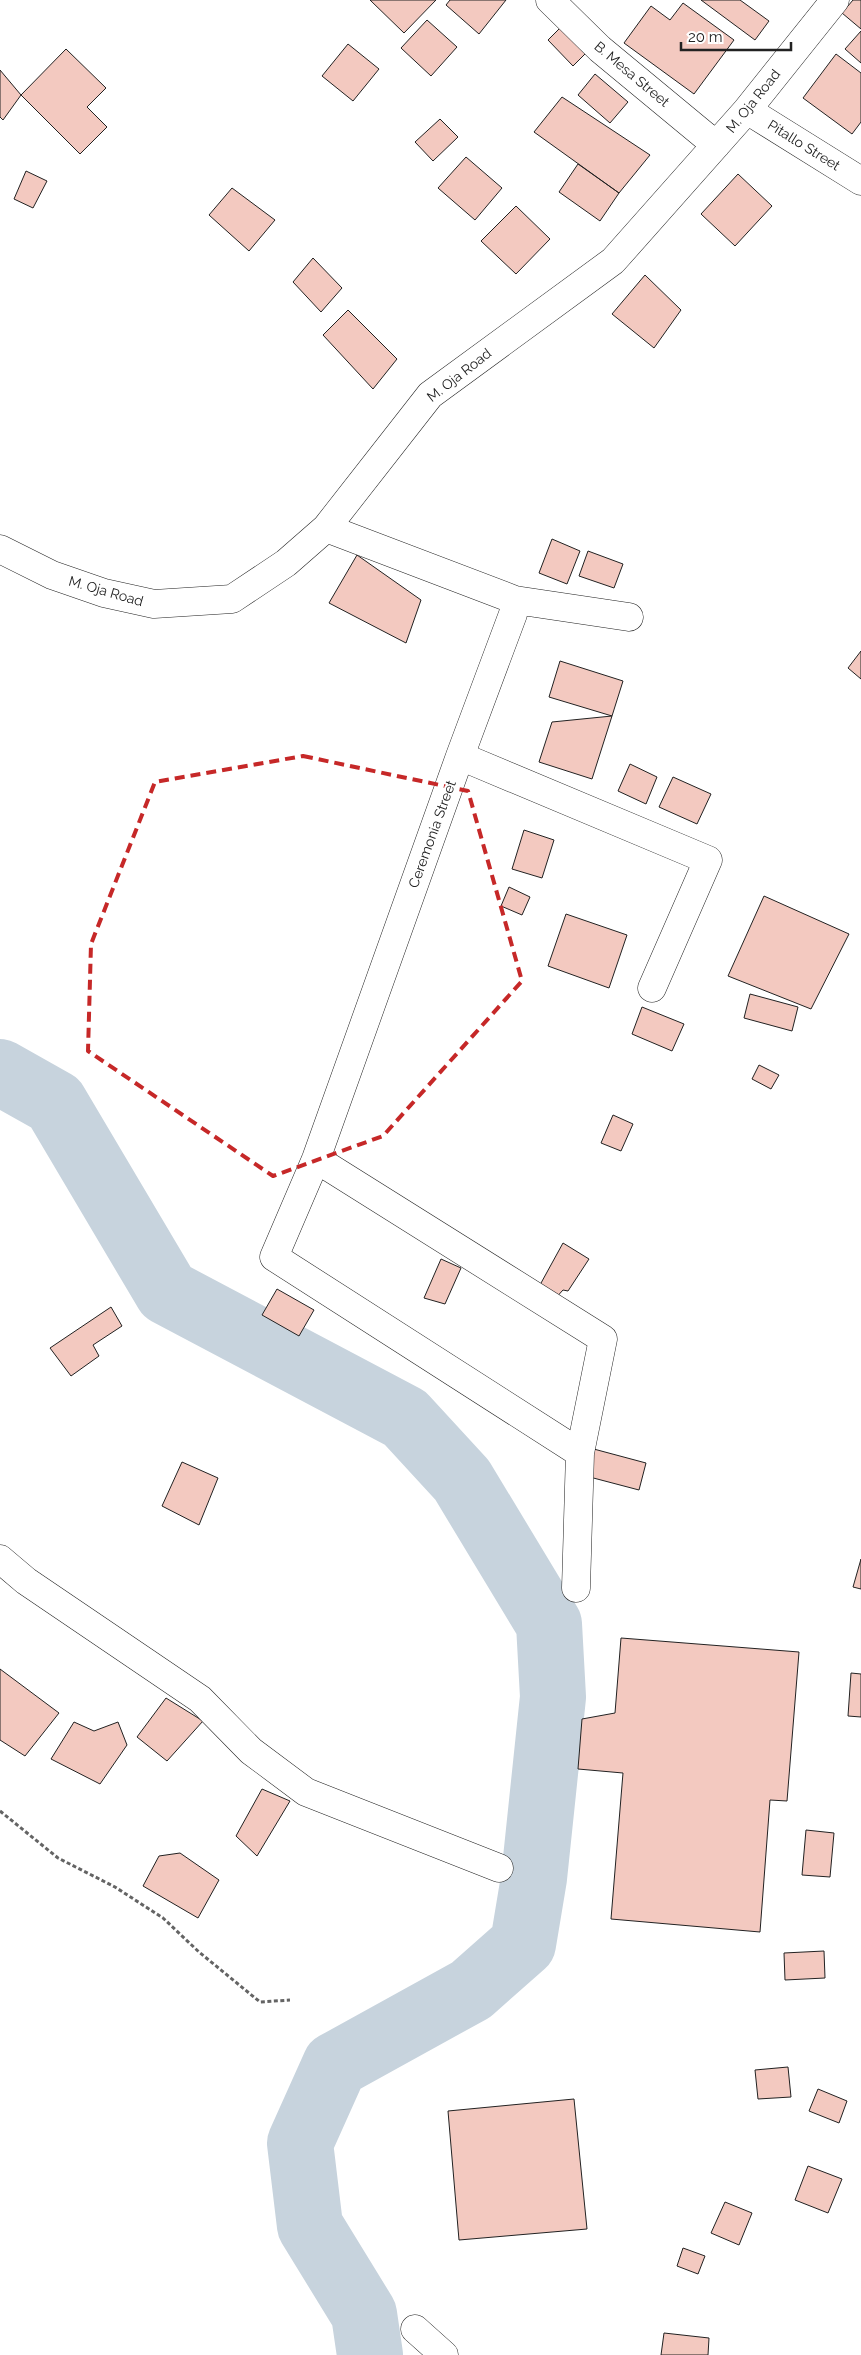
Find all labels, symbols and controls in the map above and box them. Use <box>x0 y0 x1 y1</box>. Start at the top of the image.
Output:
scale bar <box>681 20 791 52</box>
text: 20 m <box>688 28 723 46</box>
street label: B. Mesa Street <box>591 38 673 110</box>
street label: M. Oja Road <box>723 66 783 136</box>
street label: Pitallo Street <box>765 116 843 174</box>
street label: M. Oja Road <box>424 345 494 405</box>
street label: M. Oja Road <box>67 573 145 609</box>
street label: Ceremonia Street <box>405 778 459 890</box>

